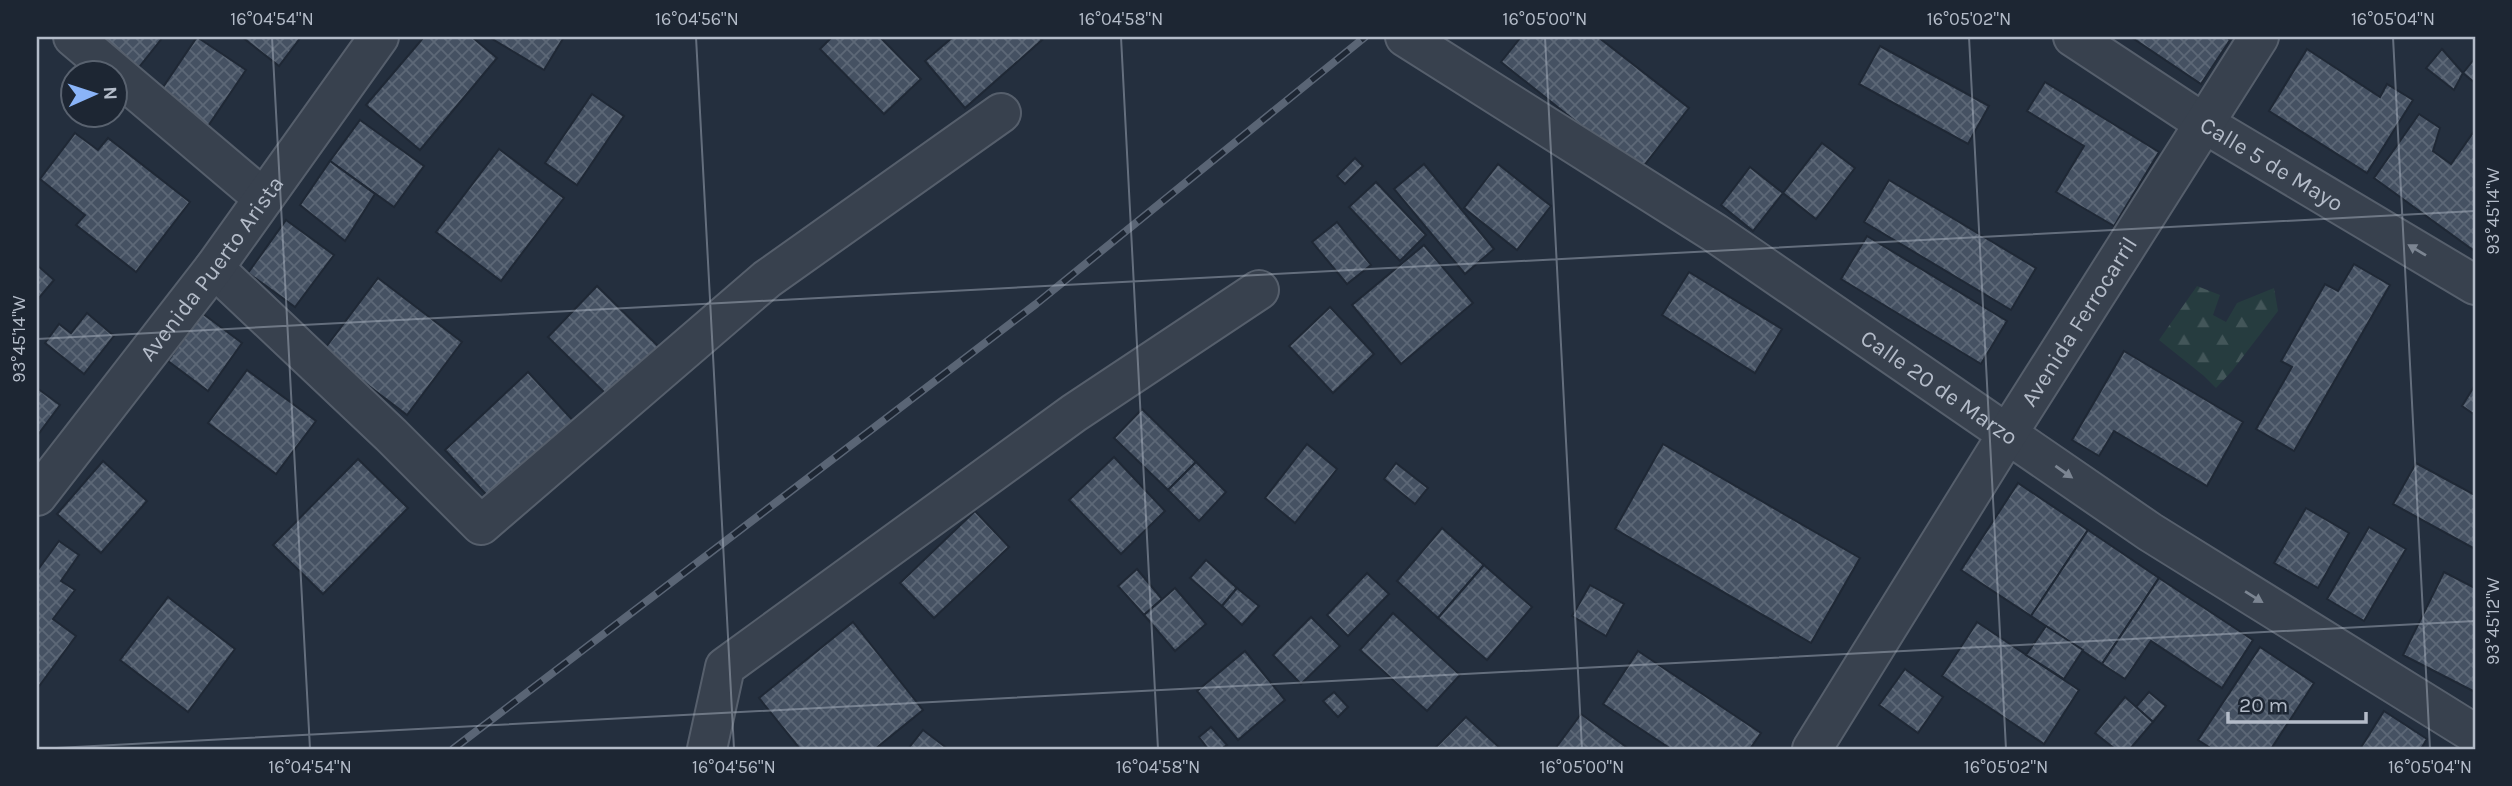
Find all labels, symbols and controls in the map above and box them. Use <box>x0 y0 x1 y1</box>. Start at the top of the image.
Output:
text: 16°04'54"N <box>230 8 314 30</box>
text: 16°04'56"N <box>655 8 739 30</box>
text: 16°04'58"N <box>1079 8 1163 30</box>
text: 16°05'00"N <box>1503 8 1587 30</box>
text: 16°05'02"N <box>1927 8 2011 30</box>
text: 16°05'04"N <box>2351 8 2435 30</box>
north arrow <box>60 60 130 130</box>
text: N <box>99 86 121 101</box>
street label: Calle 5 de Mayo <box>2196 111 2348 217</box>
text: 93°45'14"W <box>2482 167 2504 255</box>
street label: Avenida Puerto Arista <box>134 170 289 366</box>
street label: Avenida Ferrocarril <box>2015 232 2143 411</box>
one-way arrow <box>2407 244 2426 256</box>
text: 93°45'14"W <box>8 295 30 383</box>
street label: Calle 20 de Marzo <box>1856 324 2023 451</box>
one-way arrow <box>2055 465 2073 479</box>
text: 93°45'12"W <box>2482 577 2504 665</box>
one-way arrow <box>2244 590 2263 603</box>
scale bar <box>2228 681 2367 725</box>
text: 20 m <box>2239 693 2288 717</box>
text: 16°04'54"N <box>268 756 352 778</box>
text: 16°04'56"N <box>692 756 776 778</box>
text: 16°04'58"N <box>1116 756 1200 778</box>
text: 16°05'00"N <box>1540 756 1624 778</box>
text: 16°05'02"N <box>1964 756 2048 778</box>
text: 16°05'04"N <box>2388 756 2472 778</box>

